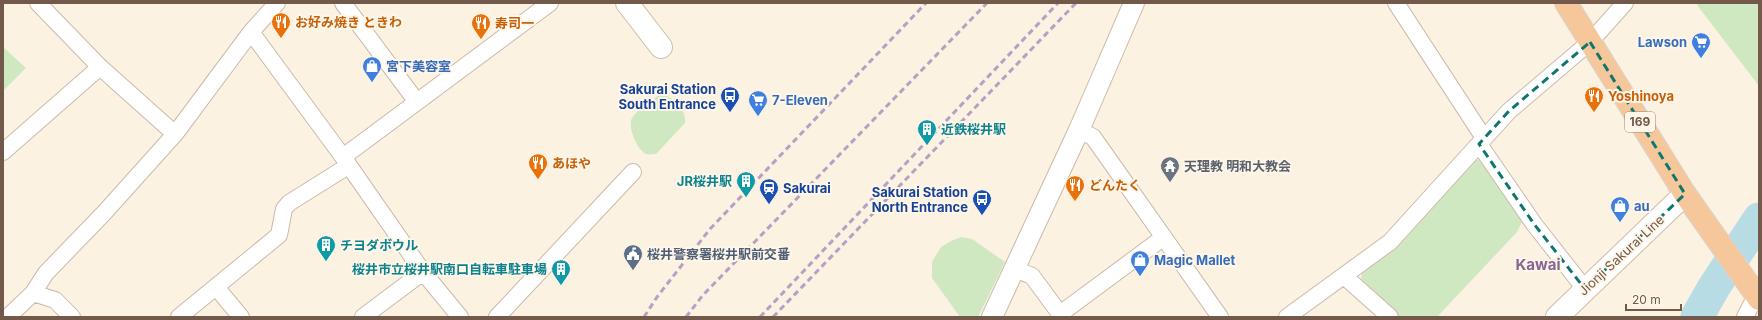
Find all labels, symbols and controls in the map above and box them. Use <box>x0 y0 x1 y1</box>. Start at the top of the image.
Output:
restaurant icon: お好み焼き ときわ <box>270 11 292 39</box>
restaurant icon: 寿司一 <box>470 12 492 40</box>
place label: お好み焼き ときわ <box>295 14 402 30</box>
place label: 寿司一 <box>495 15 534 31</box>
supermarket icon: Lawson <box>1690 31 1712 59</box>
place label: Lawson <box>1638 34 1687 50</box>
shop icon: 宮下美容室 <box>361 55 383 83</box>
place label: 宮下美容室 <box>386 58 451 74</box>
place label: Sakurai Station South Entrance <box>619 81 716 112</box>
bus stop icon: Sakurai Station South Entrance <box>719 85 741 113</box>
restaurant icon: Yoshinoya <box>1583 85 1605 113</box>
place label: Yoshinoya <box>1608 88 1674 104</box>
supermarket icon: 7-Eleven <box>747 89 769 117</box>
place label: 7-Eleven <box>772 92 828 108</box>
road number: 169 <box>1625 112 1655 132</box>
building icon: 近鉄桜井駅 <box>916 118 938 146</box>
place label: 近鉄桜井駅 <box>941 121 1006 137</box>
restaurant icon: あほや <box>527 152 549 180</box>
place label: あほや <box>552 155 591 171</box>
temple icon: 天理教 明和大教会 <box>1159 155 1181 183</box>
place label: 天理教 明和大教会 <box>1184 158 1291 174</box>
building icon: JR桜井駅 <box>735 170 757 198</box>
place label: JR桜井駅 <box>677 173 732 189</box>
restaurant icon: どんたく <box>1064 174 1086 202</box>
station icon: Sakurai <box>758 177 780 205</box>
place label: どんたく <box>1089 177 1141 193</box>
place label: Sakurai <box>783 180 831 196</box>
place label: Sakurai Station North Entrance <box>872 184 968 215</box>
bus stop icon: Sakurai Station North Entrance <box>971 188 993 216</box>
shop icon: au <box>1609 195 1631 223</box>
place label: au <box>1634 198 1650 214</box>
street label: Jionji Sakurai Line <box>1575 211 1667 299</box>
building icon: チヨダボウル <box>315 234 337 262</box>
place label: チヨダボウル <box>340 237 418 253</box>
public building icon: 桜井警察署桜井駅前交番 <box>622 243 644 271</box>
place label: 桜井警察署桜井駅前交番 <box>647 246 790 262</box>
shop icon: Magic Mallet <box>1129 249 1151 277</box>
place label: Magic Mallet <box>1154 252 1236 268</box>
district label: Kawai <box>1516 255 1561 274</box>
building icon: 桜井市立桜井駅南口自転車駐車場 <box>550 258 572 286</box>
place label: 桜井市立桜井駅南口自転車駐車場 <box>352 261 547 277</box>
scale bar <box>1626 286 1681 312</box>
text: 20 m <box>1632 292 1661 307</box>

